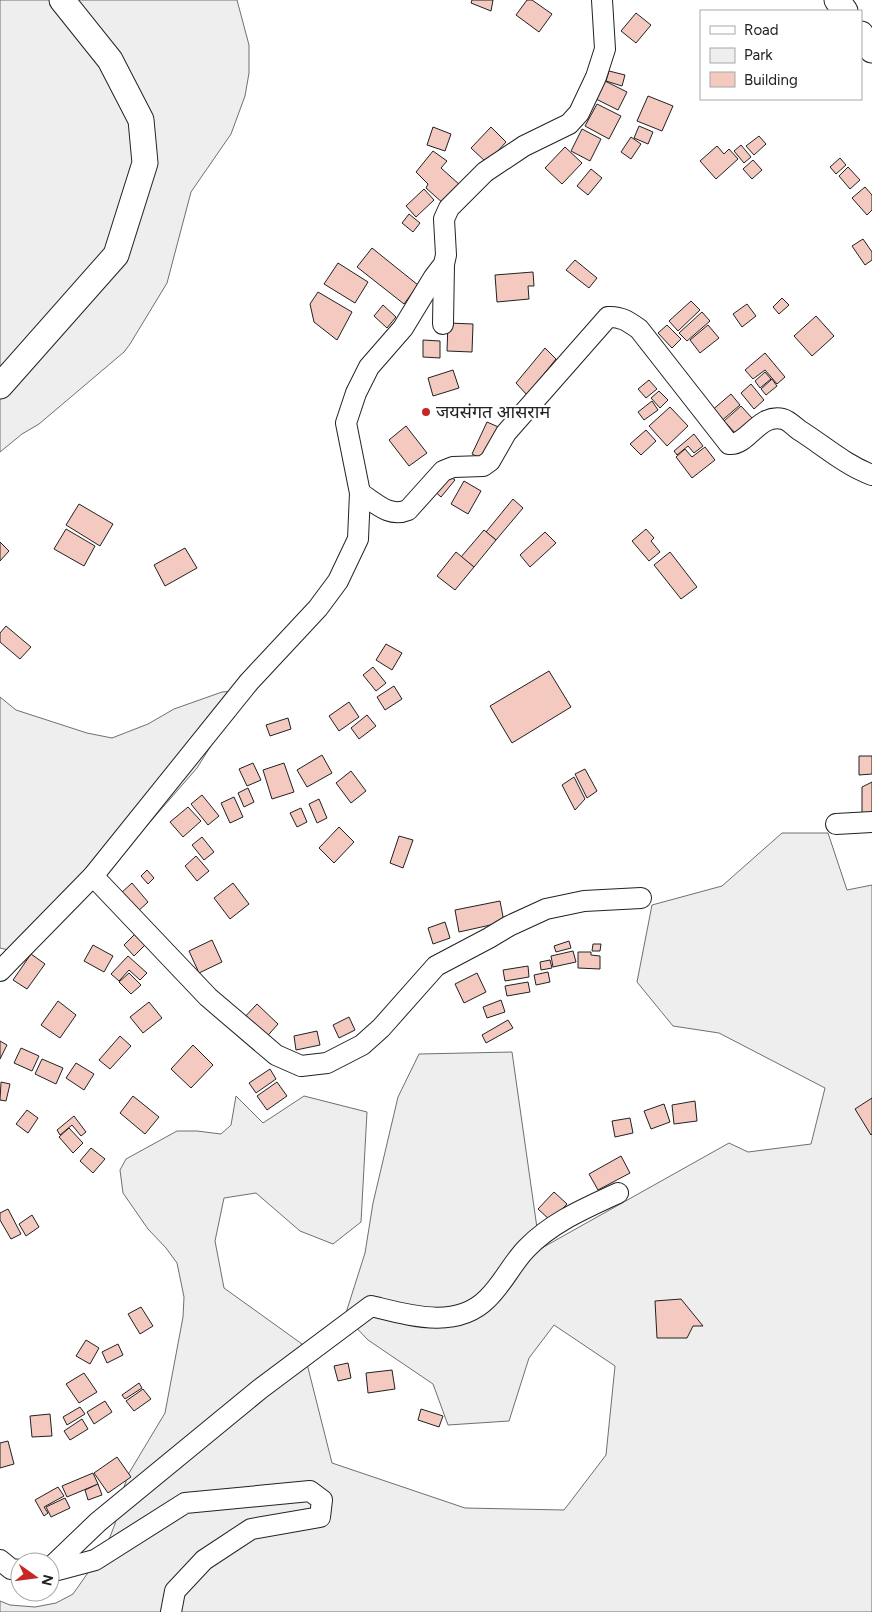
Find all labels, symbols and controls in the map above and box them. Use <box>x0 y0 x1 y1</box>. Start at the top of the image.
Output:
legend <box>700 10 862 100</box>
text: Road <box>744 21 779 39</box>
text: Park <box>744 46 773 64</box>
text: Building <box>744 71 798 89</box>
place label: जयसंगत आसराम <box>436 401 551 423</box>
marker: जयसंगत आसराम <box>420 406 432 418</box>
north arrow <box>10 1552 60 1602</box>
text: N <box>38 1573 57 1587</box>

